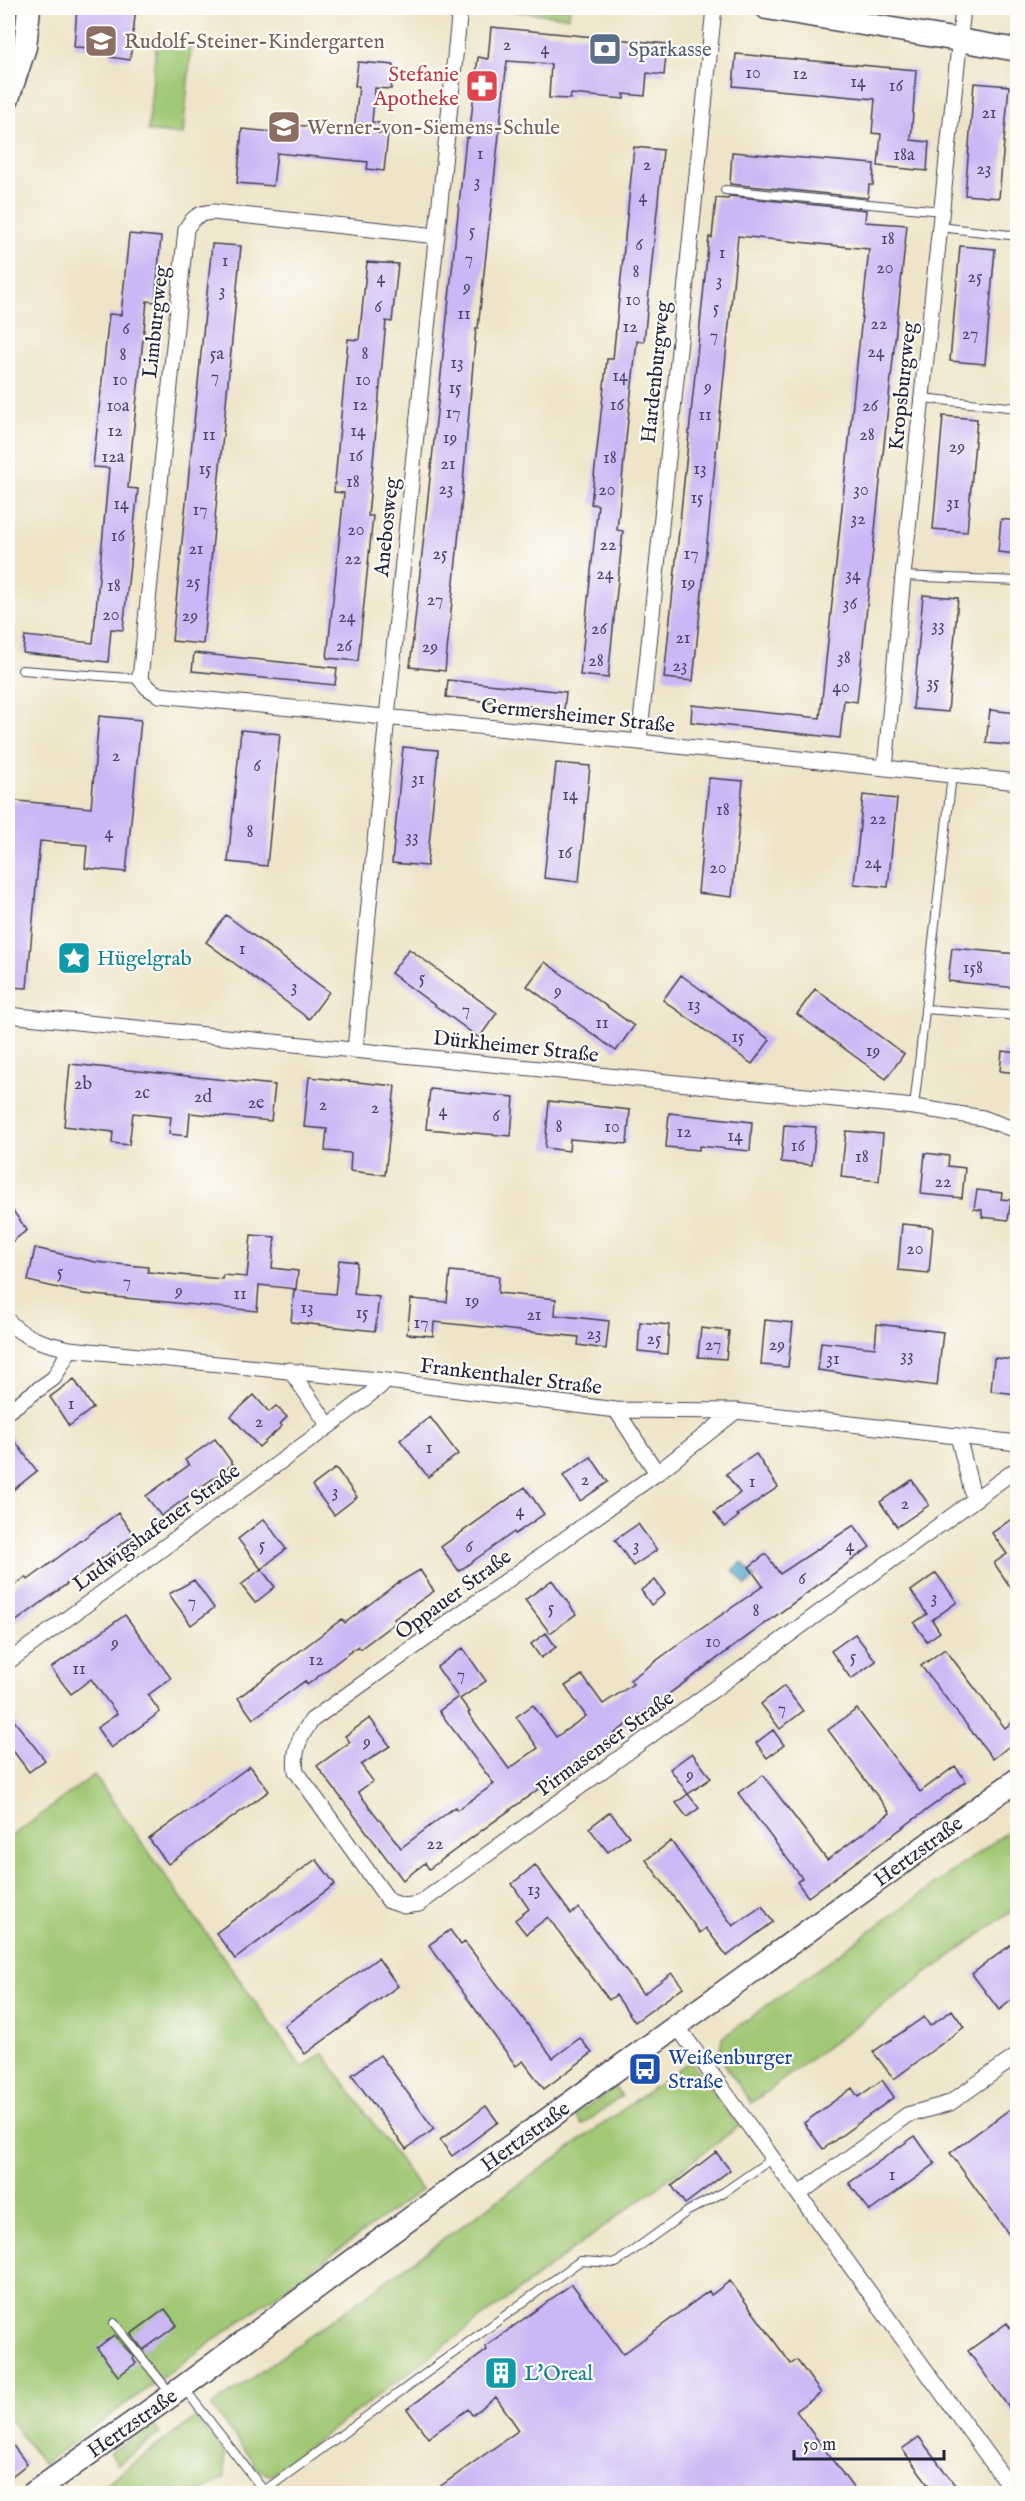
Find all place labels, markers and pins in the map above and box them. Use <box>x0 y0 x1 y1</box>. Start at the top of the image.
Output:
school or university icon: Rudolf-Steiner-Kindergarten <box>83 23 119 59</box>
place label: Rudolf-Steiner-Kindergarten <box>124 29 385 56</box>
bank icon: Sparkasse <box>587 31 623 67</box>
place label: Sparkasse <box>628 37 712 64</box>
place label: Stefanie Apotheke <box>372 62 459 113</box>
pharmacy icon: Stefanie Apotheke <box>464 68 500 104</box>
school or university icon: Werner-von-Siemens-Schule <box>266 109 302 145</box>
place label: Werner-von-Siemens-Schule <box>307 115 560 142</box>
place icon: Hügelgrab <box>56 940 92 976</box>
place label: Hügelgrab <box>97 946 192 973</box>
place label: Weißenburger Straße <box>668 2045 793 2096</box>
bus stop icon: Weißenburger Straße <box>627 2051 663 2087</box>
building icon: L'Oreal <box>483 2355 519 2391</box>
place label: L'Oreal <box>524 2361 593 2388</box>

